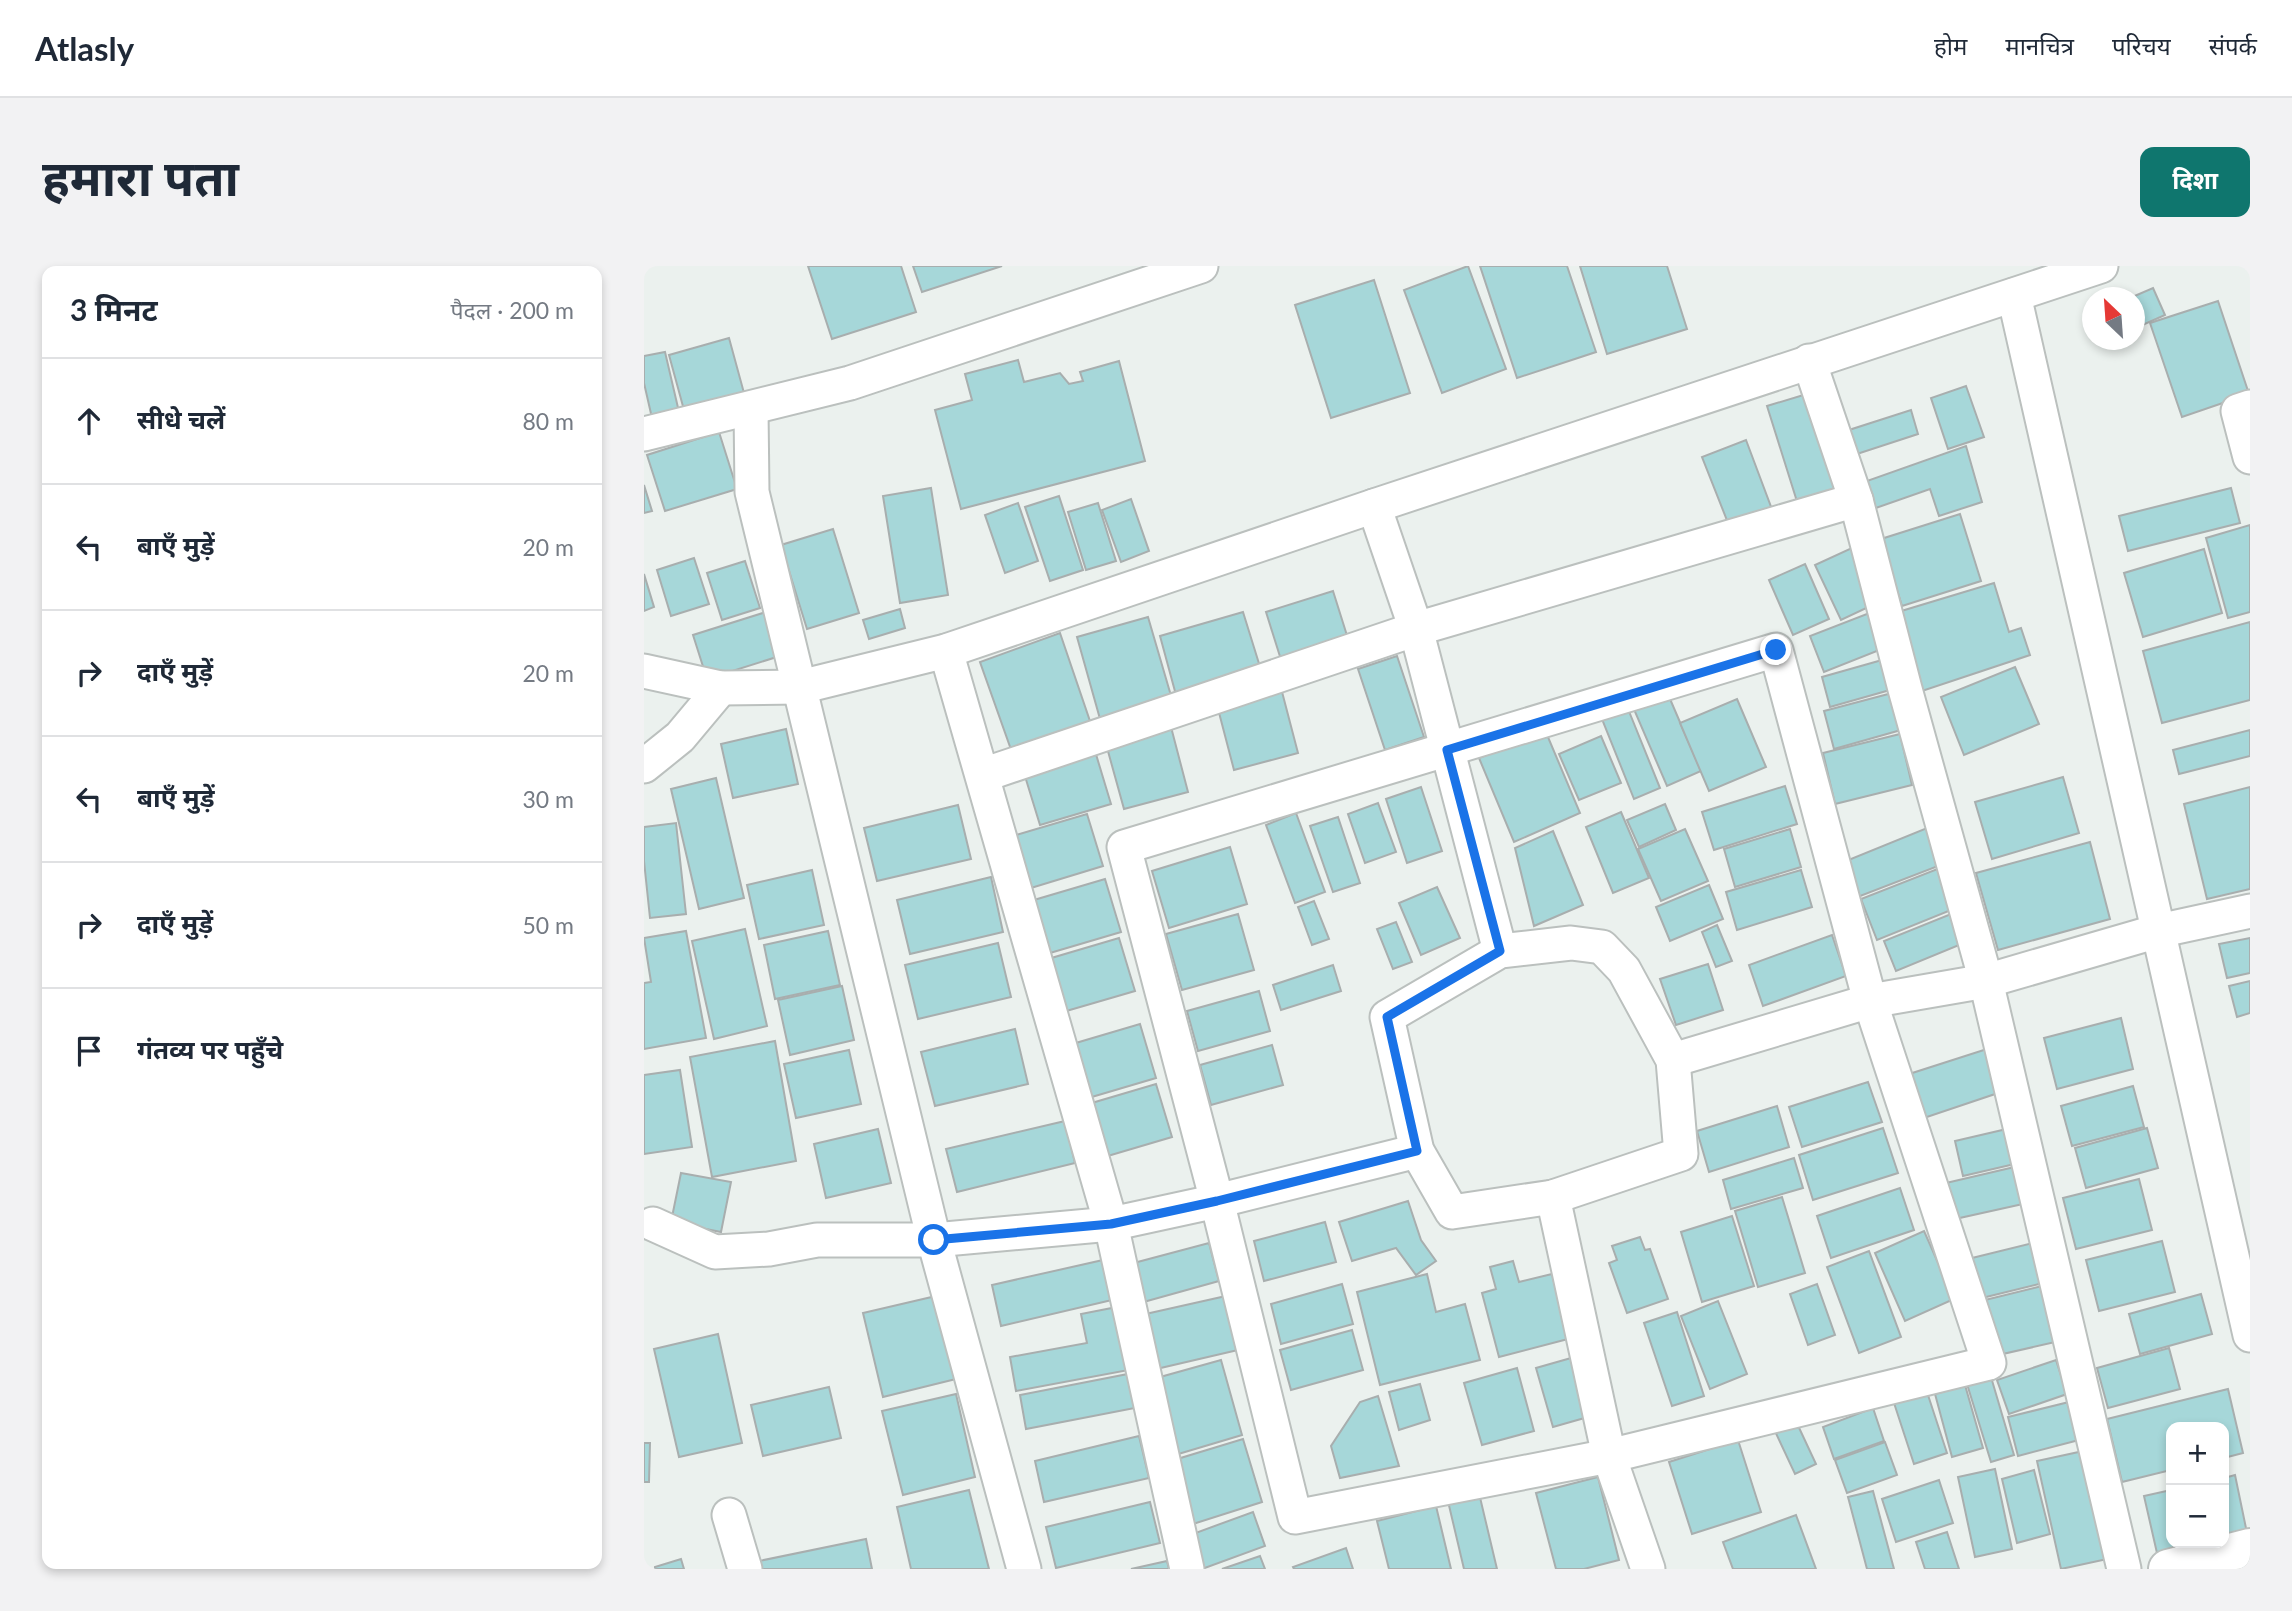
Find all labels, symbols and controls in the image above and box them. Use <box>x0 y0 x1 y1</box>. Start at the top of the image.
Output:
text: Atlasly <box>35 28 134 68</box>
text: होम <box>1934 31 1967 60</box>
text: मानचित्र <box>2005 31 2074 60</box>
text: परिचय <box>2112 31 2171 60</box>
text: संपर्क <box>2209 31 2257 60</box>
button: दिशा <box>2140 147 2250 217</box>
text: हमारा पता <box>42 148 239 206</box>
north arrow <box>2082 287 2145 350</box>
text: 3 मिनट <box>70 291 158 327</box>
text: पैदल · 200 m <box>451 296 574 324</box>
icon: ahead <box>70 402 108 440</box>
text: सीधे चलें <box>137 403 225 435</box>
text: 80 m <box>523 407 574 435</box>
icon: left <box>70 528 108 566</box>
text: बाएँ मुड़ें <box>137 529 215 561</box>
text: 20 m <box>523 533 574 561</box>
route end <box>1760 634 1791 665</box>
icon: right <box>70 654 108 692</box>
text: दाएँ मुड़ें <box>137 655 213 687</box>
text: 20 m <box>523 659 574 687</box>
icon: left <box>70 780 108 818</box>
text: बाएँ मुड़ें <box>137 781 215 813</box>
text: 30 m <box>523 785 574 813</box>
icon: right <box>70 906 108 944</box>
text: दाएँ मुड़ें <box>137 907 213 939</box>
text: 50 m <box>523 911 574 939</box>
icon: arrive <box>70 1032 108 1070</box>
text: गंतव्य पर पहुँचे <box>137 1033 283 1065</box>
route start <box>918 1224 949 1255</box>
map controls <box>2166 1422 2229 1548</box>
button: + <box>2166 1422 2229 1485</box>
button: − <box>2166 1485 2229 1548</box>

